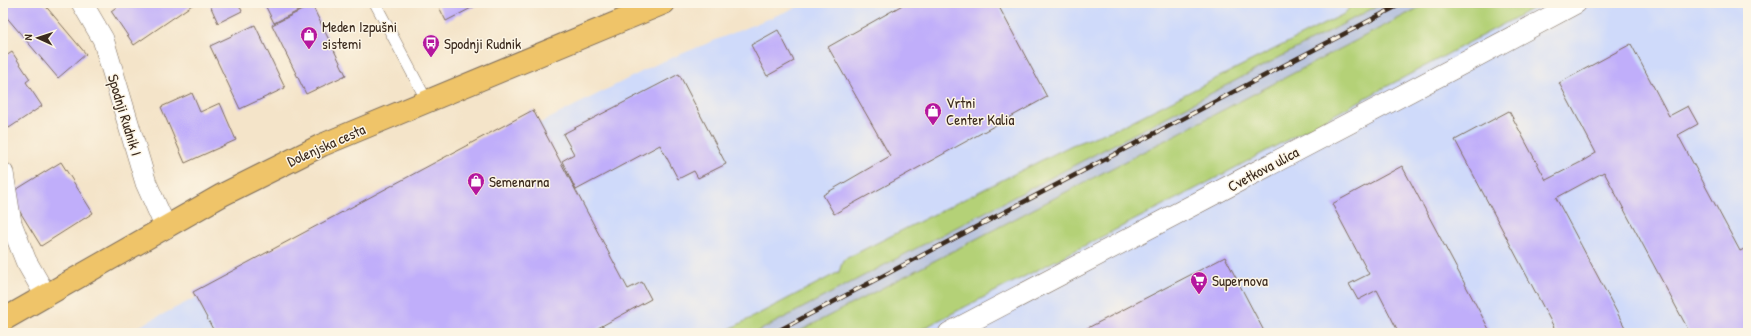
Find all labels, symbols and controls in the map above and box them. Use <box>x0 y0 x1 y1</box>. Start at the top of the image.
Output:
place label: Meden Izpušni sistemi <box>322 16 397 54</box>
north arrow <box>18 18 58 58</box>
shop icon: Meden Izpušni sistemi <box>299 25 319 50</box>
bus stop icon: Spodnji Rudnik <box>421 33 441 58</box>
place label: Spodnji Rudnik <box>444 33 521 54</box>
text: N <box>21 34 35 41</box>
street label: Spodnji Rudnik I <box>103 72 147 158</box>
place label: Vrtni Center Kalia <box>946 92 1014 130</box>
shop icon: Vrtni Center Kalia <box>923 101 943 126</box>
street label: Dolenjska cesta <box>284 118 368 172</box>
street label: Cvetkova ulica <box>1224 141 1302 197</box>
shop icon: Semenarna <box>466 171 486 196</box>
place label: Semenarna <box>489 171 549 192</box>
supermarket icon: Supernova <box>1189 270 1209 295</box>
place label: Supernova <box>1212 270 1268 291</box>

